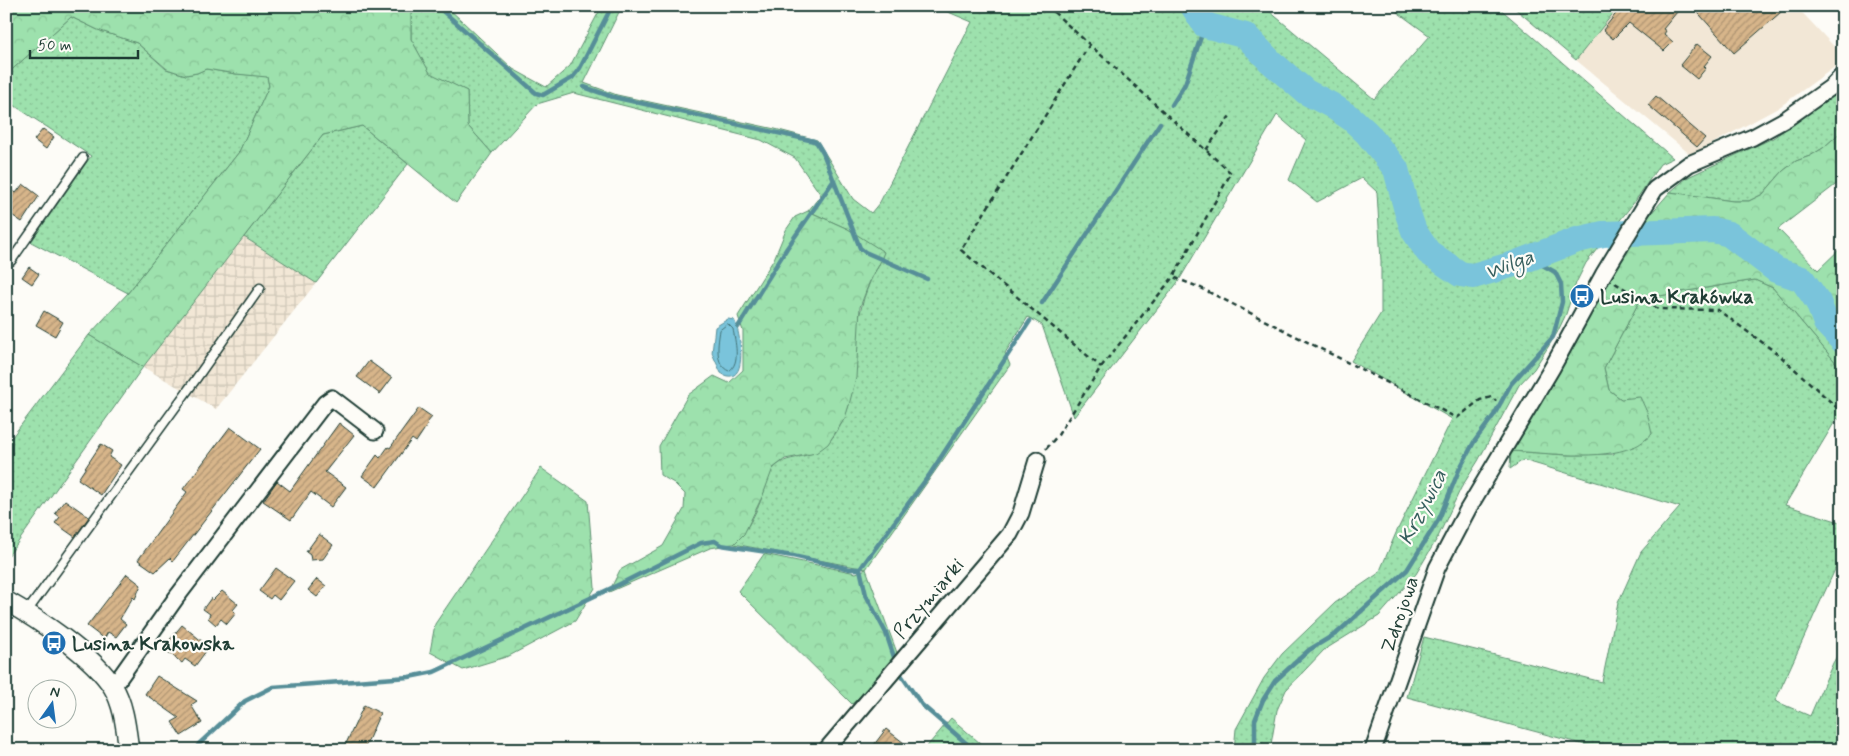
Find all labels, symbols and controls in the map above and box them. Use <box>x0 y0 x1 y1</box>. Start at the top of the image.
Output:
scale bar <box>30 28 138 60</box>
text: 50 m <box>38 36 72 56</box>
water label: Wilga <box>1481 243 1538 289</box>
bus stop icon: Lusina Krakówka <box>1569 283 1595 309</box>
place label: Lusina Krakówka <box>1600 284 1754 311</box>
water label: Krzywica <box>1392 465 1454 550</box>
street label: Przymiarki <box>888 553 971 645</box>
street label: Zdrojowa <box>1375 573 1426 656</box>
bus stop icon: Lusina Krakowska <box>41 630 67 656</box>
place label: Lusina Krakowska <box>72 631 235 658</box>
north arrow <box>28 678 78 728</box>
text: N <box>48 682 62 702</box>

